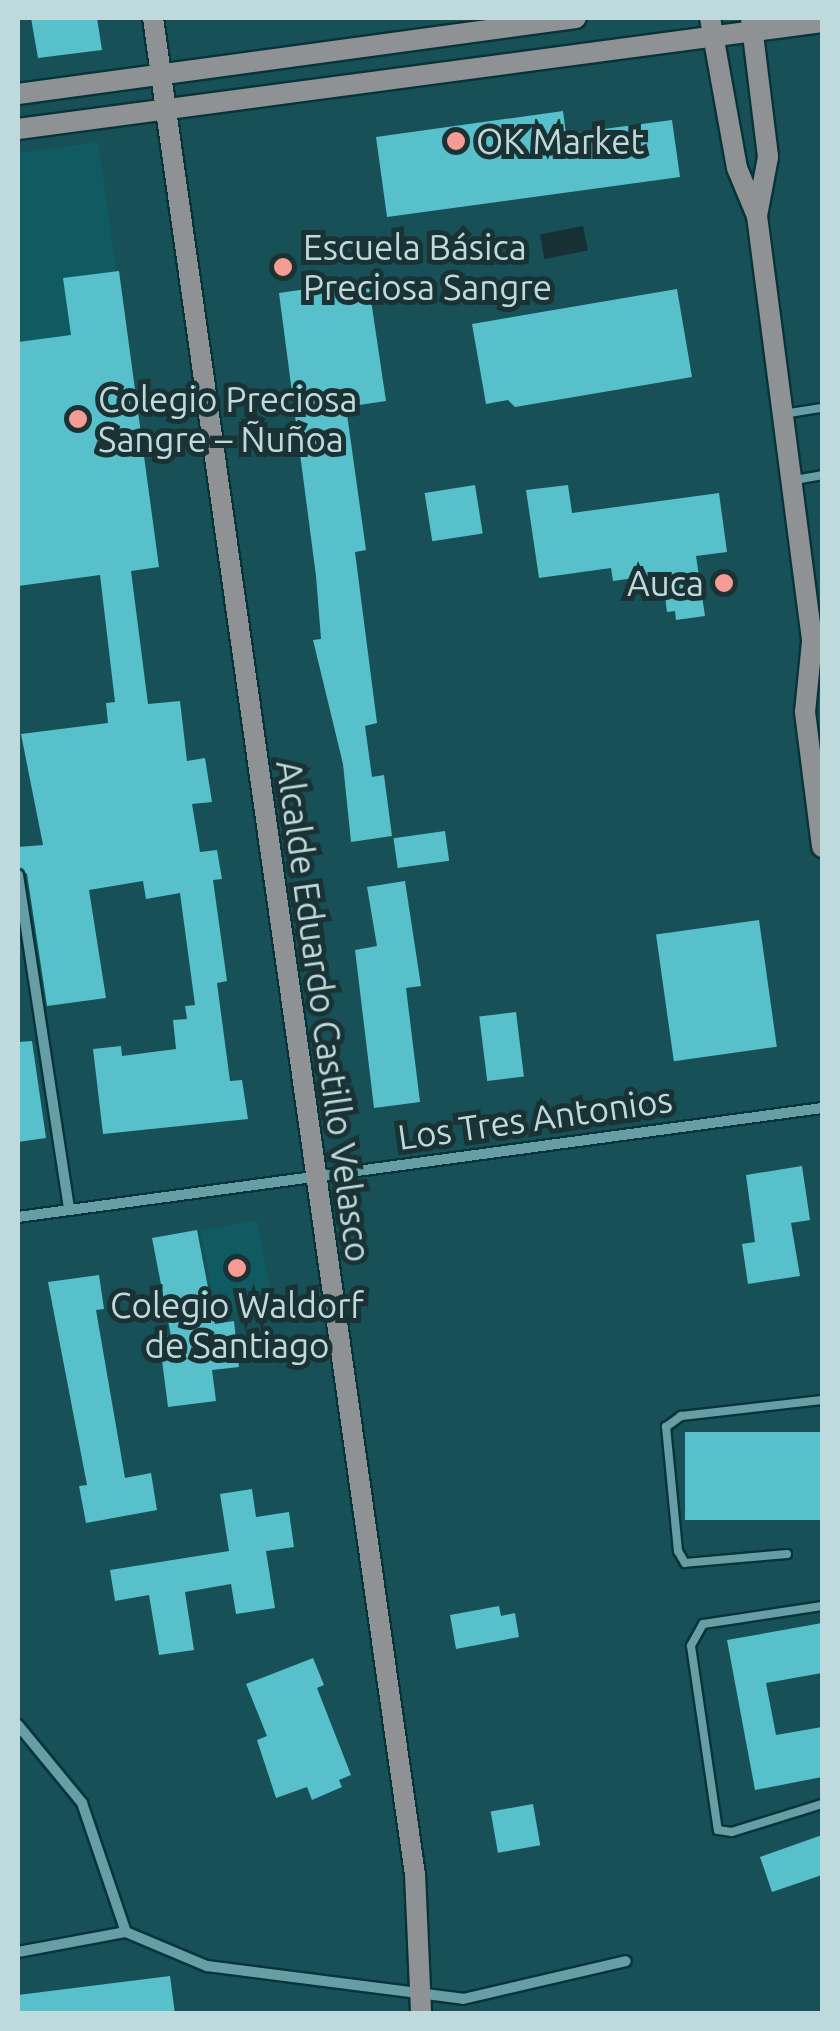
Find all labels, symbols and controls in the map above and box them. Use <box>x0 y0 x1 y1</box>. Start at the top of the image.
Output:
place label: OK Market <box>476 120 644 162</box>
marker: OK Market <box>445 130 467 152</box>
place label: Escuela Básica Preciosa Sangre <box>303 226 552 308</box>
marker: Escuela Básica Preciosa Sangre <box>272 256 294 278</box>
place label: Colegio Preciosa Sangre – Ñuñoa <box>98 378 357 460</box>
marker: Colegio Preciosa Sangre – Ñuñoa <box>67 408 89 430</box>
place label: Auca <box>627 562 704 604</box>
marker: Auca <box>713 572 735 594</box>
street label: Alcalde Eduardo Castillo Velasco <box>268 757 380 1265</box>
street label: Los Tres Antonios <box>395 1078 675 1158</box>
marker: Colegio Waldorf de Santiago <box>226 1257 248 1279</box>
place label: Colegio Waldorf de Santiago <box>110 1284 364 1366</box>

